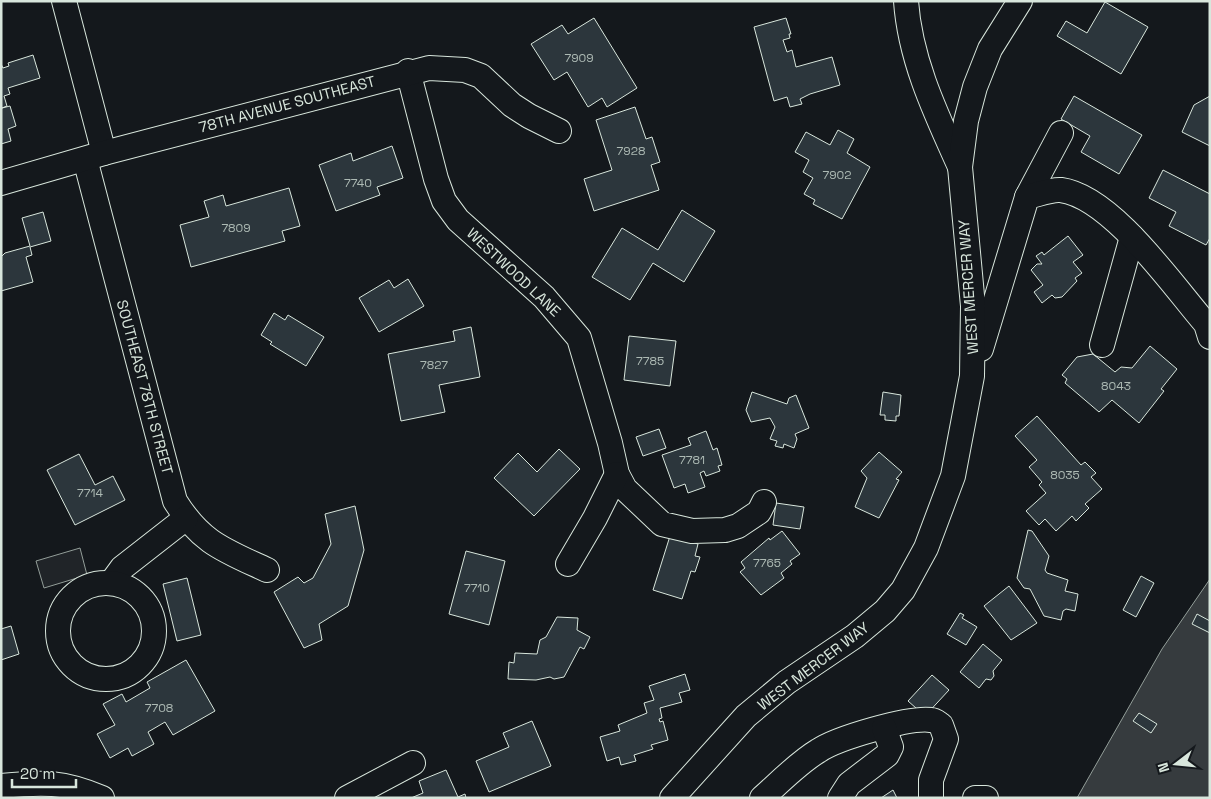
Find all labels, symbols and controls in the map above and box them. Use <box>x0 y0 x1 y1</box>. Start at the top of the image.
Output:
house number: 7909 <box>564 50 594 66</box>
street label: 78TH AVENUE SOUTHEAST <box>197 71 378 137</box>
house number: 7928 <box>617 143 645 159</box>
house number: 7902 <box>822 167 852 183</box>
house number: 7740 <box>344 175 372 191</box>
street label: WEST MERCER WAY <box>954 219 982 355</box>
house number: 7809 <box>221 220 251 236</box>
street label: WESTWOOD LANE <box>463 224 565 320</box>
street label: SOUTHEAST 78TH STREET <box>113 298 177 476</box>
house number: 7785 <box>636 353 664 369</box>
house number: 7827 <box>420 357 448 373</box>
house number: 8043 <box>1101 378 1131 394</box>
house number: 7781 <box>679 452 705 468</box>
house number: 8035 <box>1050 467 1080 483</box>
house number: 7714 <box>77 485 103 501</box>
house number: 7765 <box>753 555 781 571</box>
house number: 7710 <box>464 580 490 596</box>
street label: WEST MERCER WAY <box>753 618 873 714</box>
house number: 7708 <box>145 700 173 716</box>
north arrow <box>1151 739 1201 789</box>
scale bar <box>12 756 76 788</box>
text: N <box>1154 761 1173 775</box>
text: 20 m <box>20 764 55 783</box>

